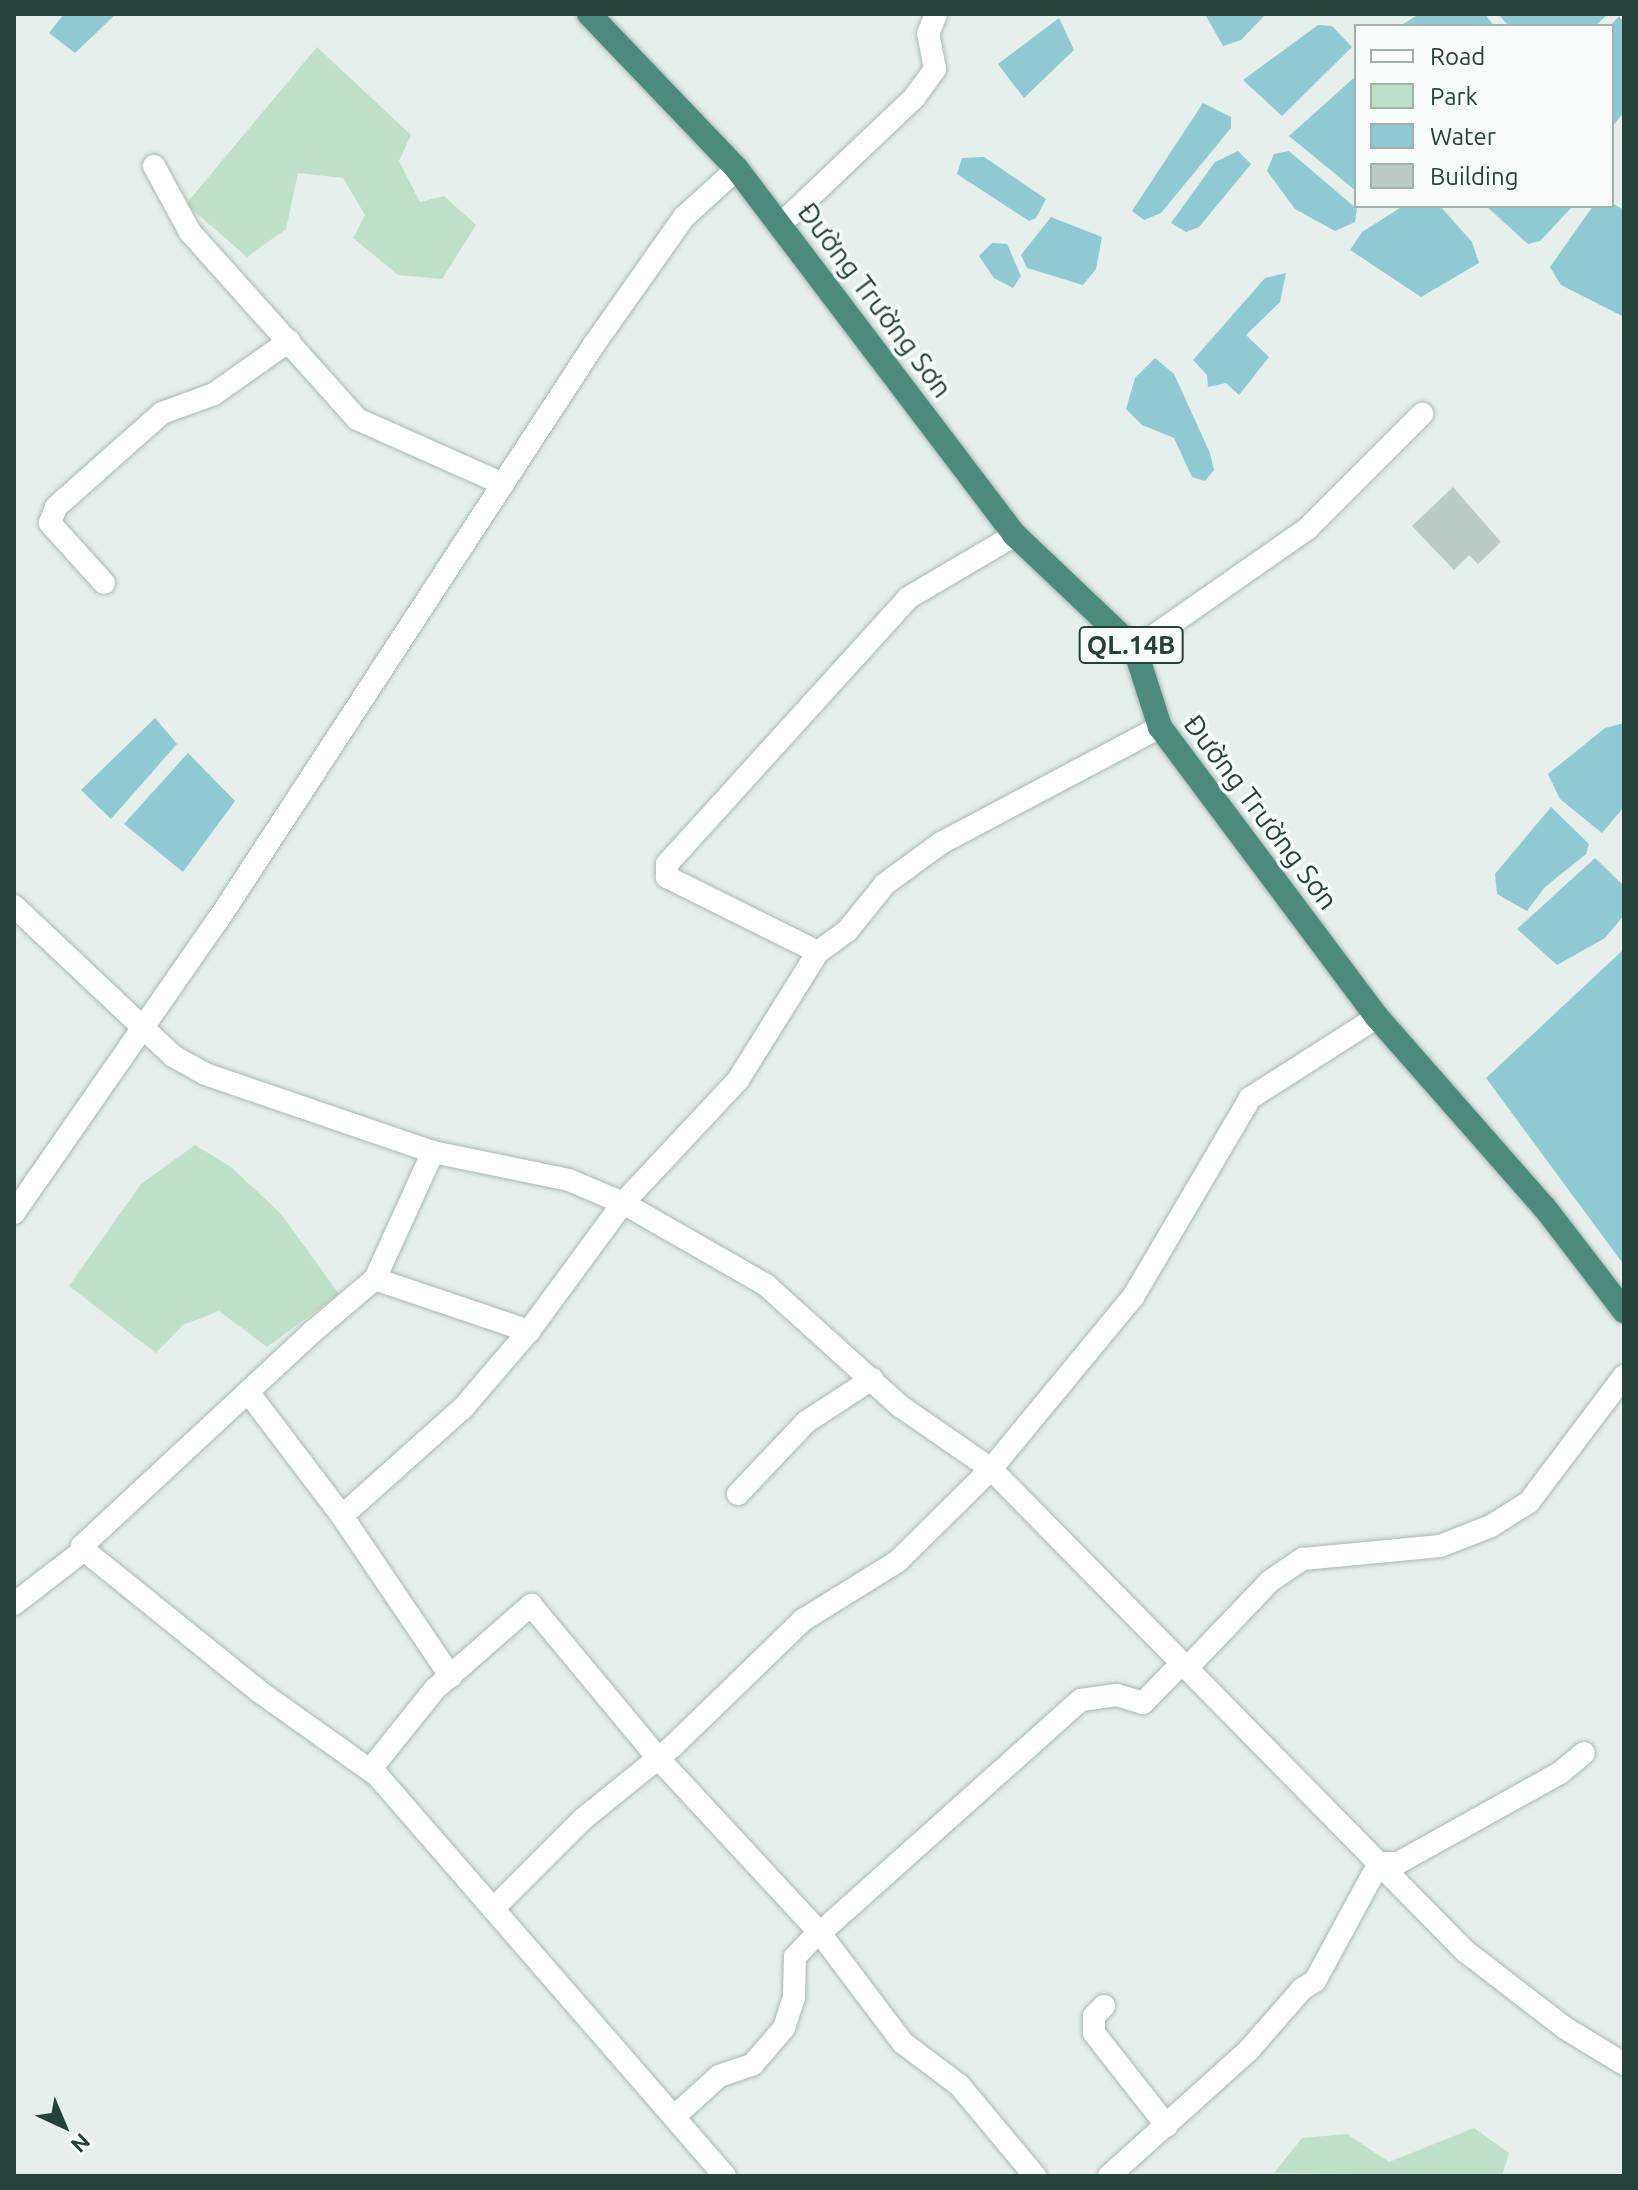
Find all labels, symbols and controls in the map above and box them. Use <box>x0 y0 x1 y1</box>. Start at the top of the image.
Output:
legend <box>1354 24 1614 208</box>
text: Road <box>1430 43 1485 70</box>
text: Park <box>1430 83 1478 110</box>
text: Water <box>1430 123 1496 150</box>
text: Building <box>1430 163 1518 190</box>
street label: Đường Trường Sơn <box>791 196 959 404</box>
road number: QL.14B <box>1077 623 1185 667</box>
street label: Đường Trường Sơn <box>1177 708 1345 916</box>
north arrow <box>24 2086 104 2166</box>
text: N <box>66 2129 96 2158</box>

